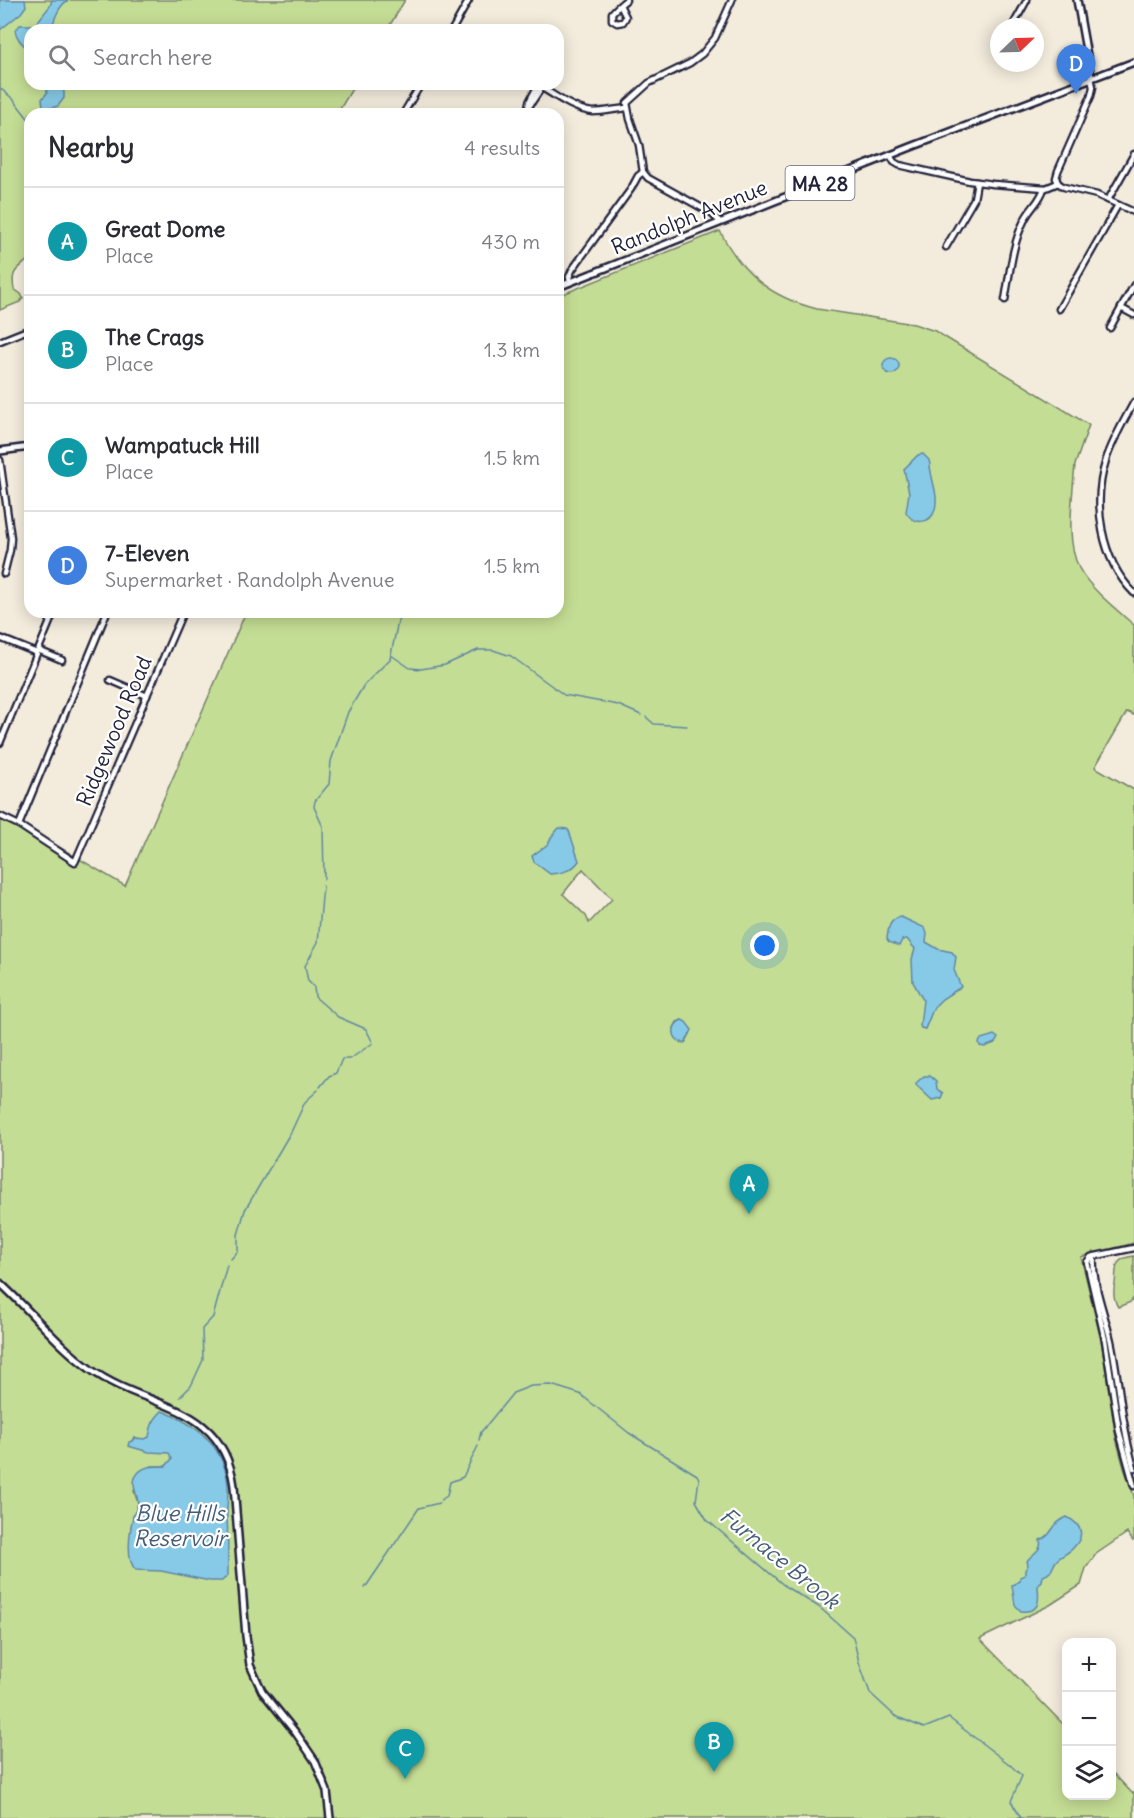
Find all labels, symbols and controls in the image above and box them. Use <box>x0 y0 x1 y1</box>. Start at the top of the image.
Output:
north arrow <box>990 18 1044 72</box>
search box <box>24 24 564 90</box>
icon: search <box>45 41 78 74</box>
text: Search here <box>93 43 212 71</box>
pin: D <box>1056 44 1096 94</box>
text: Nearby <box>48 131 134 164</box>
text: 4 results <box>464 135 540 160</box>
road number: MA 28 <box>786 166 854 200</box>
street label: Randolph Avenue <box>607 173 771 261</box>
text: Great Dome <box>105 215 225 243</box>
text: A <box>61 229 74 254</box>
text: 430 m <box>482 229 540 254</box>
text: Place <box>105 243 153 268</box>
text: The Crags <box>105 323 204 351</box>
text: B <box>61 337 74 362</box>
text: 1.3 km <box>484 337 540 362</box>
text: Place <box>105 351 153 376</box>
text: Wampatuck Hill <box>105 431 260 459</box>
text: C <box>61 445 74 470</box>
text: 1.5 km <box>484 445 540 470</box>
text: Place <box>105 459 153 484</box>
text: 7-Eleven <box>105 539 189 567</box>
text: D <box>60 553 75 578</box>
text: 1.5 km <box>484 553 540 578</box>
text: Supermarket · Randolph Avenue <box>105 567 395 592</box>
street label: Ridgewood Road <box>70 652 158 810</box>
your location <box>750 931 779 960</box>
pin: A <box>730 1164 768 1214</box>
water label: Blue Hills Reservoir <box>133 1499 230 1552</box>
water label: Furnace Brook <box>715 1501 847 1616</box>
map controls <box>1062 1638 1116 1800</box>
button: + <box>1062 1638 1116 1692</box>
button: − <box>1062 1692 1116 1746</box>
pin: B <box>694 1722 734 1772</box>
pin: C <box>386 1730 424 1779</box>
button: layers <box>1062 1746 1116 1800</box>

